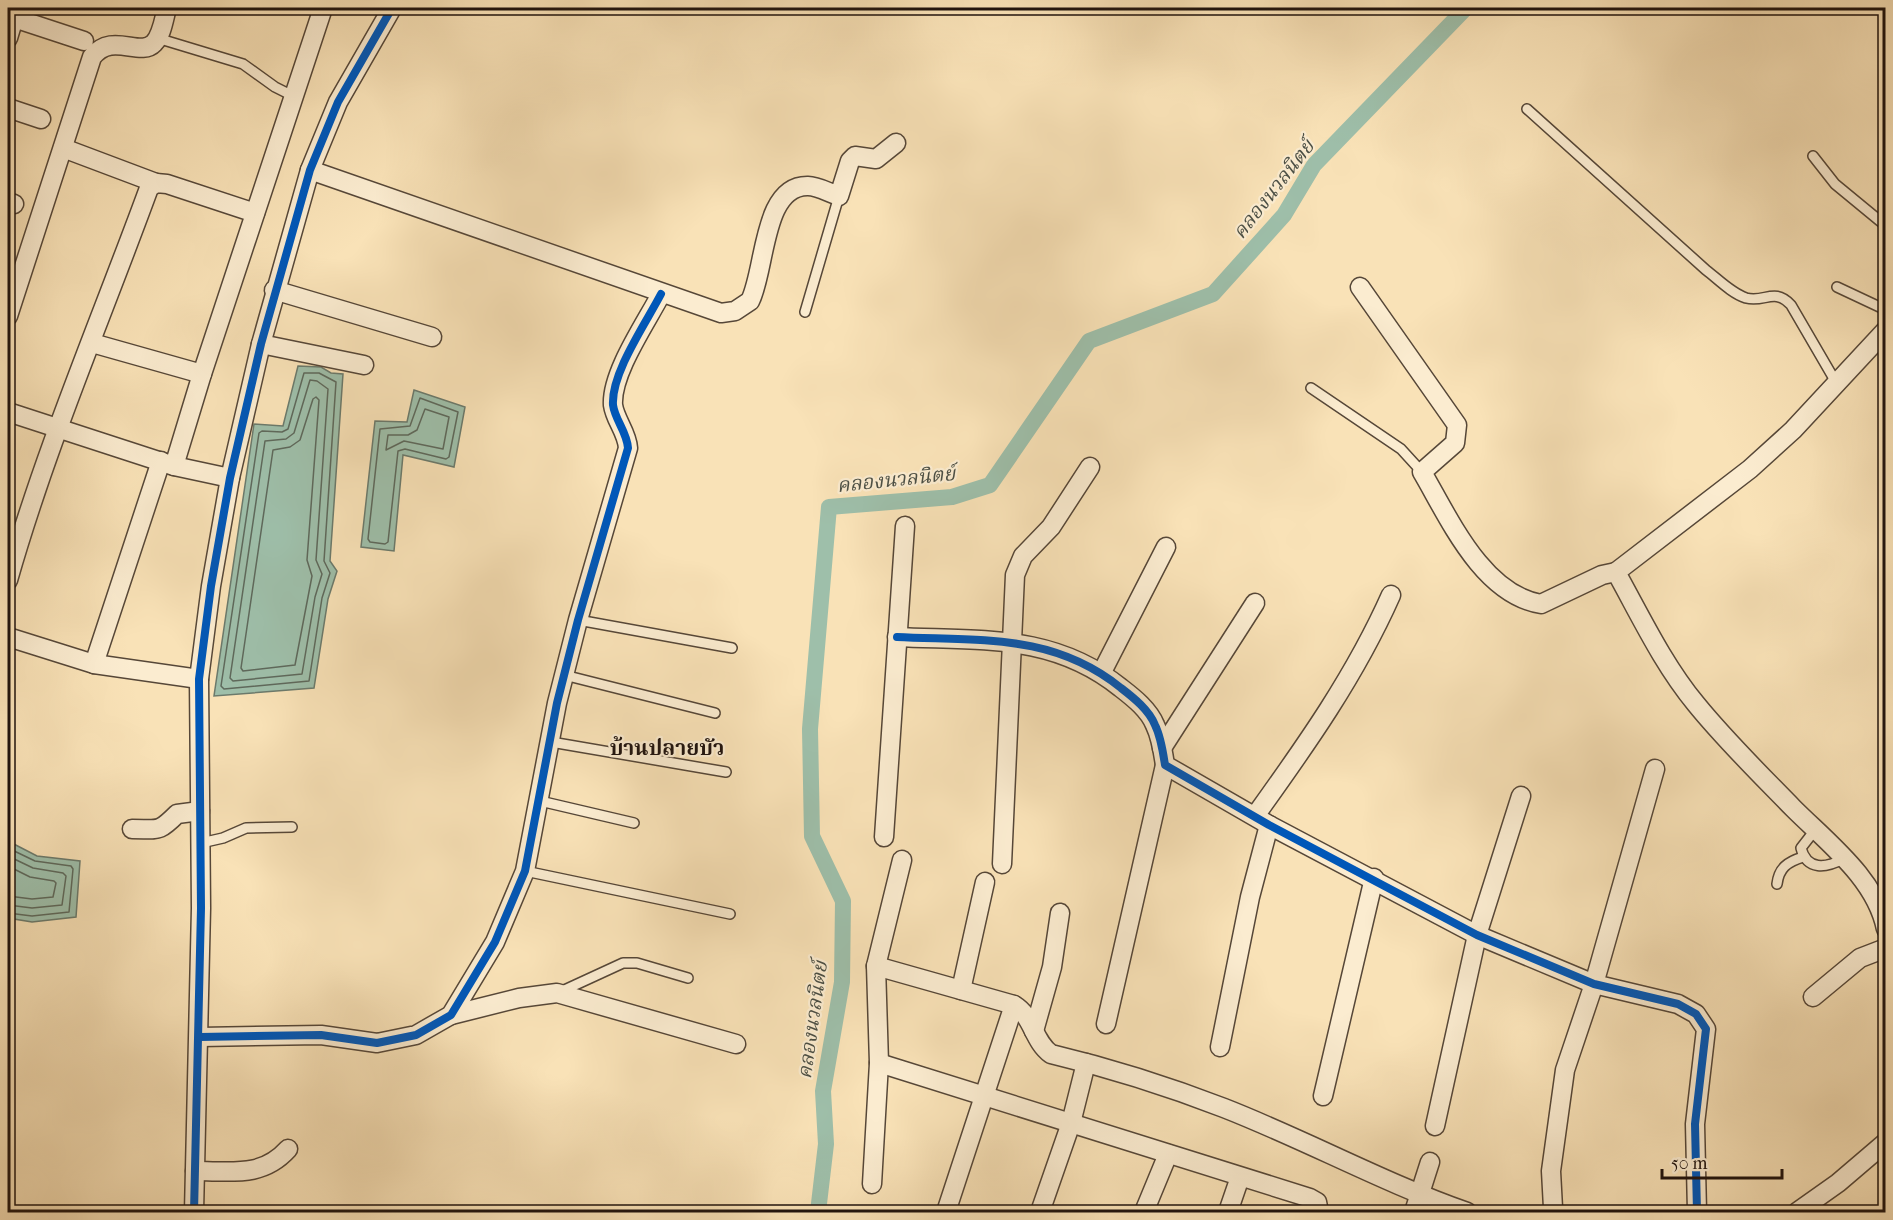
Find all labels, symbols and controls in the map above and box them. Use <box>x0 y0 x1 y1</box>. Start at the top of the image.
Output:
water label: คลองนวลนิตย์ <box>1228 132 1322 243</box>
water label: คลองนวลนิตย์ <box>836 461 960 497</box>
district label: บ้านปลายบัว <box>610 736 724 760</box>
water label: คลองนวลนิตย์ <box>793 956 833 1081</box>
scale bar <box>1662 1142 1782 1180</box>
text: 50 m <box>1671 1153 1708 1174</box>

